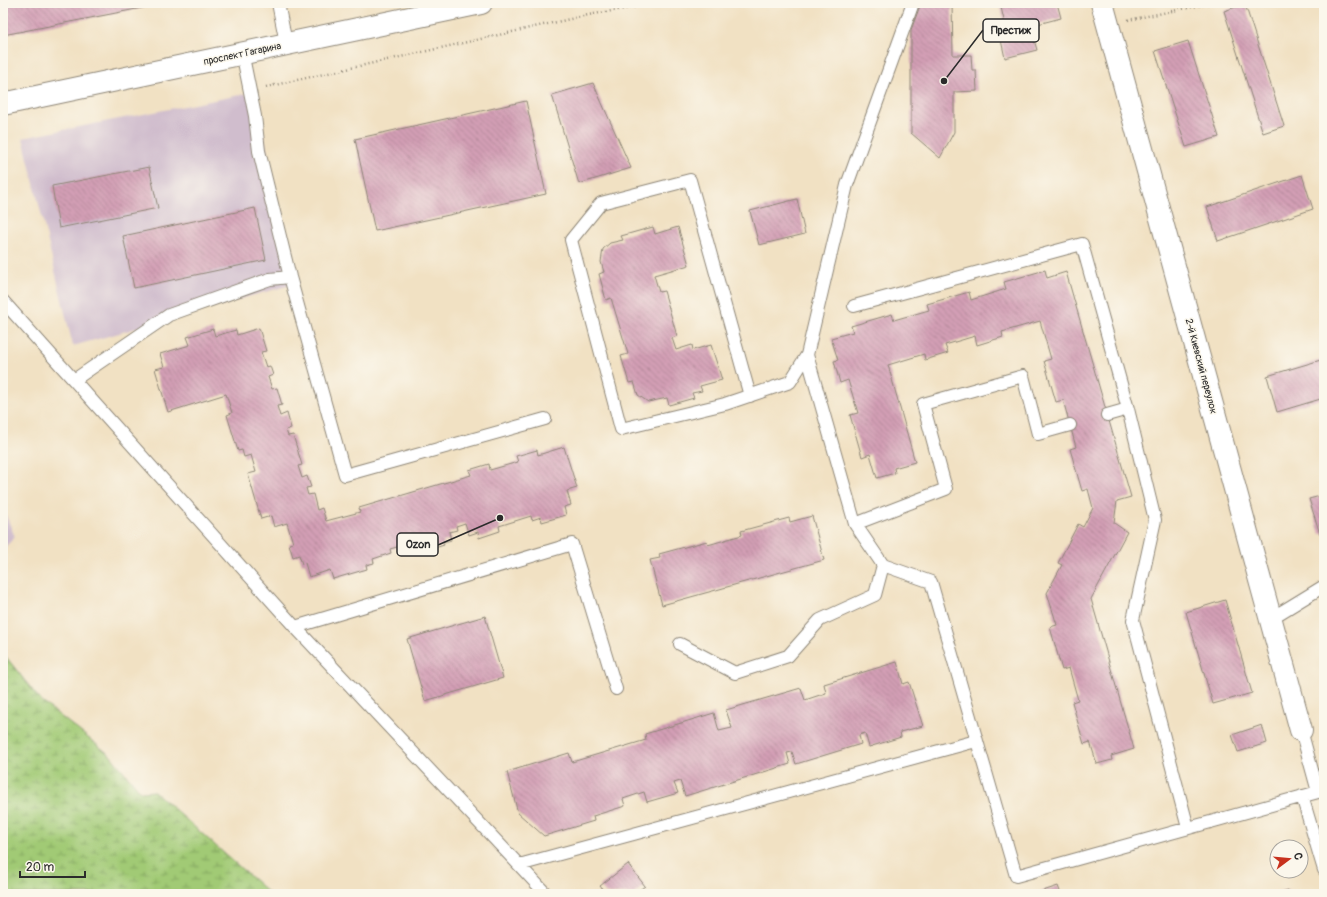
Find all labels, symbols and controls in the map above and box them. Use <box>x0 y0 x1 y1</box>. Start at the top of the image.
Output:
callout: Престиж <box>983 19 1039 42</box>
text: Престиж <box>991 24 1032 37</box>
street label: проспект Гагарина <box>202 40 282 68</box>
street label: 2-й Киевский переулок <box>1183 317 1220 415</box>
callout: Ozon <box>397 533 438 556</box>
text: Ozon <box>406 538 430 551</box>
north arrow <box>1269 839 1309 879</box>
text: С <box>1291 851 1305 862</box>
scale bar <box>20 853 85 879</box>
text: 20 m <box>26 860 55 875</box>

